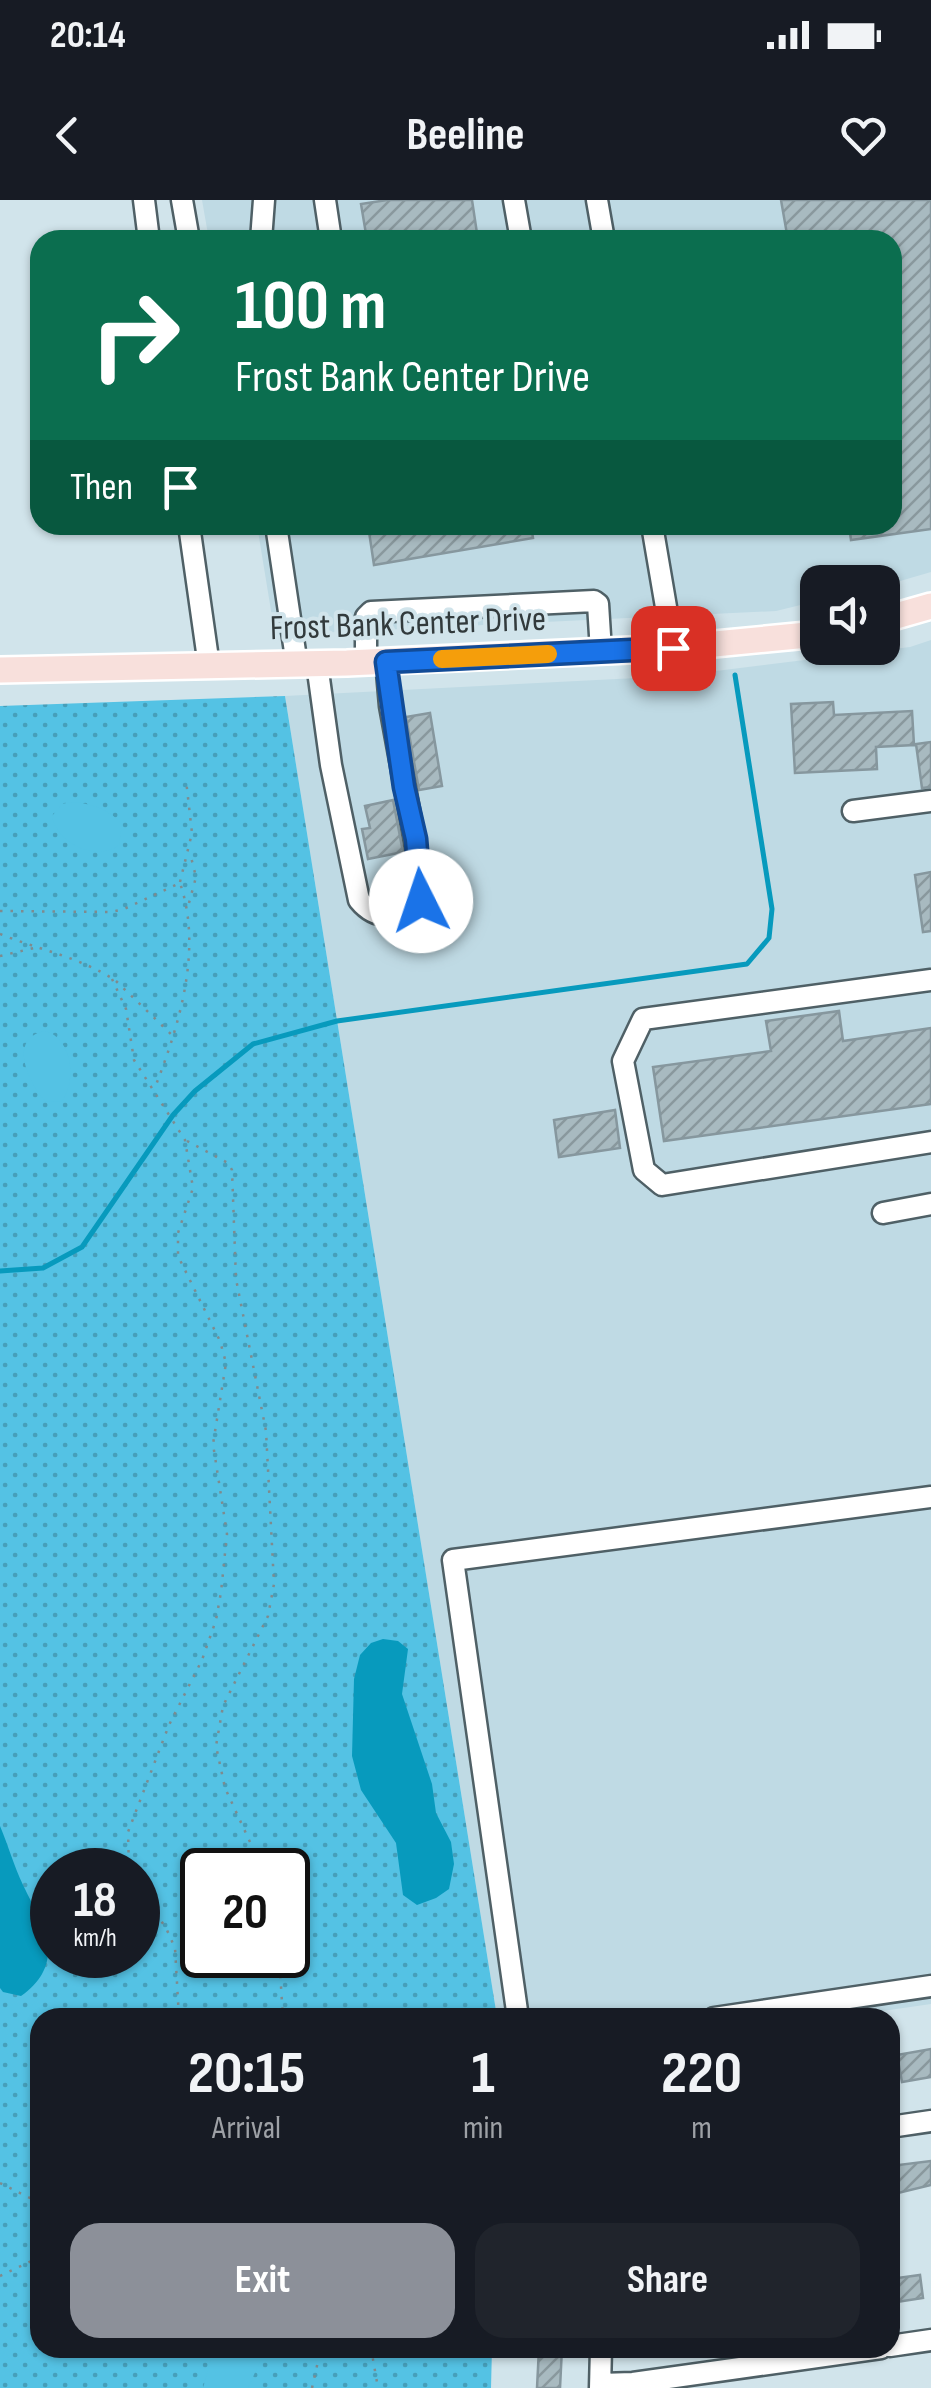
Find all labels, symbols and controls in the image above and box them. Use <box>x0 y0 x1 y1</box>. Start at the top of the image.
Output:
text: 20:14 <box>50 13 126 58</box>
icon: back <box>40 108 95 163</box>
text: Beeline <box>407 108 524 163</box>
icon: heart <box>836 108 891 163</box>
text: 100 m <box>235 265 386 349</box>
icon: right <box>70 270 200 400</box>
text: Frost Bank Center Drive <box>235 350 590 405</box>
icon: arrive <box>153 460 208 515</box>
text: Then <box>70 465 133 510</box>
map controls <box>800 565 900 665</box>
button: sound <box>800 565 900 665</box>
street label: Frost Bank Center Drive <box>269 598 547 650</box>
pin <box>631 606 716 691</box>
icon: arrive <box>646 621 701 676</box>
position arrow <box>369 849 473 953</box>
speed limit sign: 20 <box>180 1848 310 1978</box>
text: 18 <box>73 1871 117 1931</box>
text: km/h <box>73 1923 117 1954</box>
text: 20:15 <box>188 2038 305 2110</box>
text: 1 <box>471 2038 495 2110</box>
text: 220 <box>661 2038 742 2110</box>
text: Arrival <box>212 2109 281 2148</box>
text: min <box>463 2109 503 2148</box>
text: m <box>691 2109 712 2148</box>
button: Exit <box>70 2223 455 2338</box>
button: Share <box>475 2223 860 2338</box>

